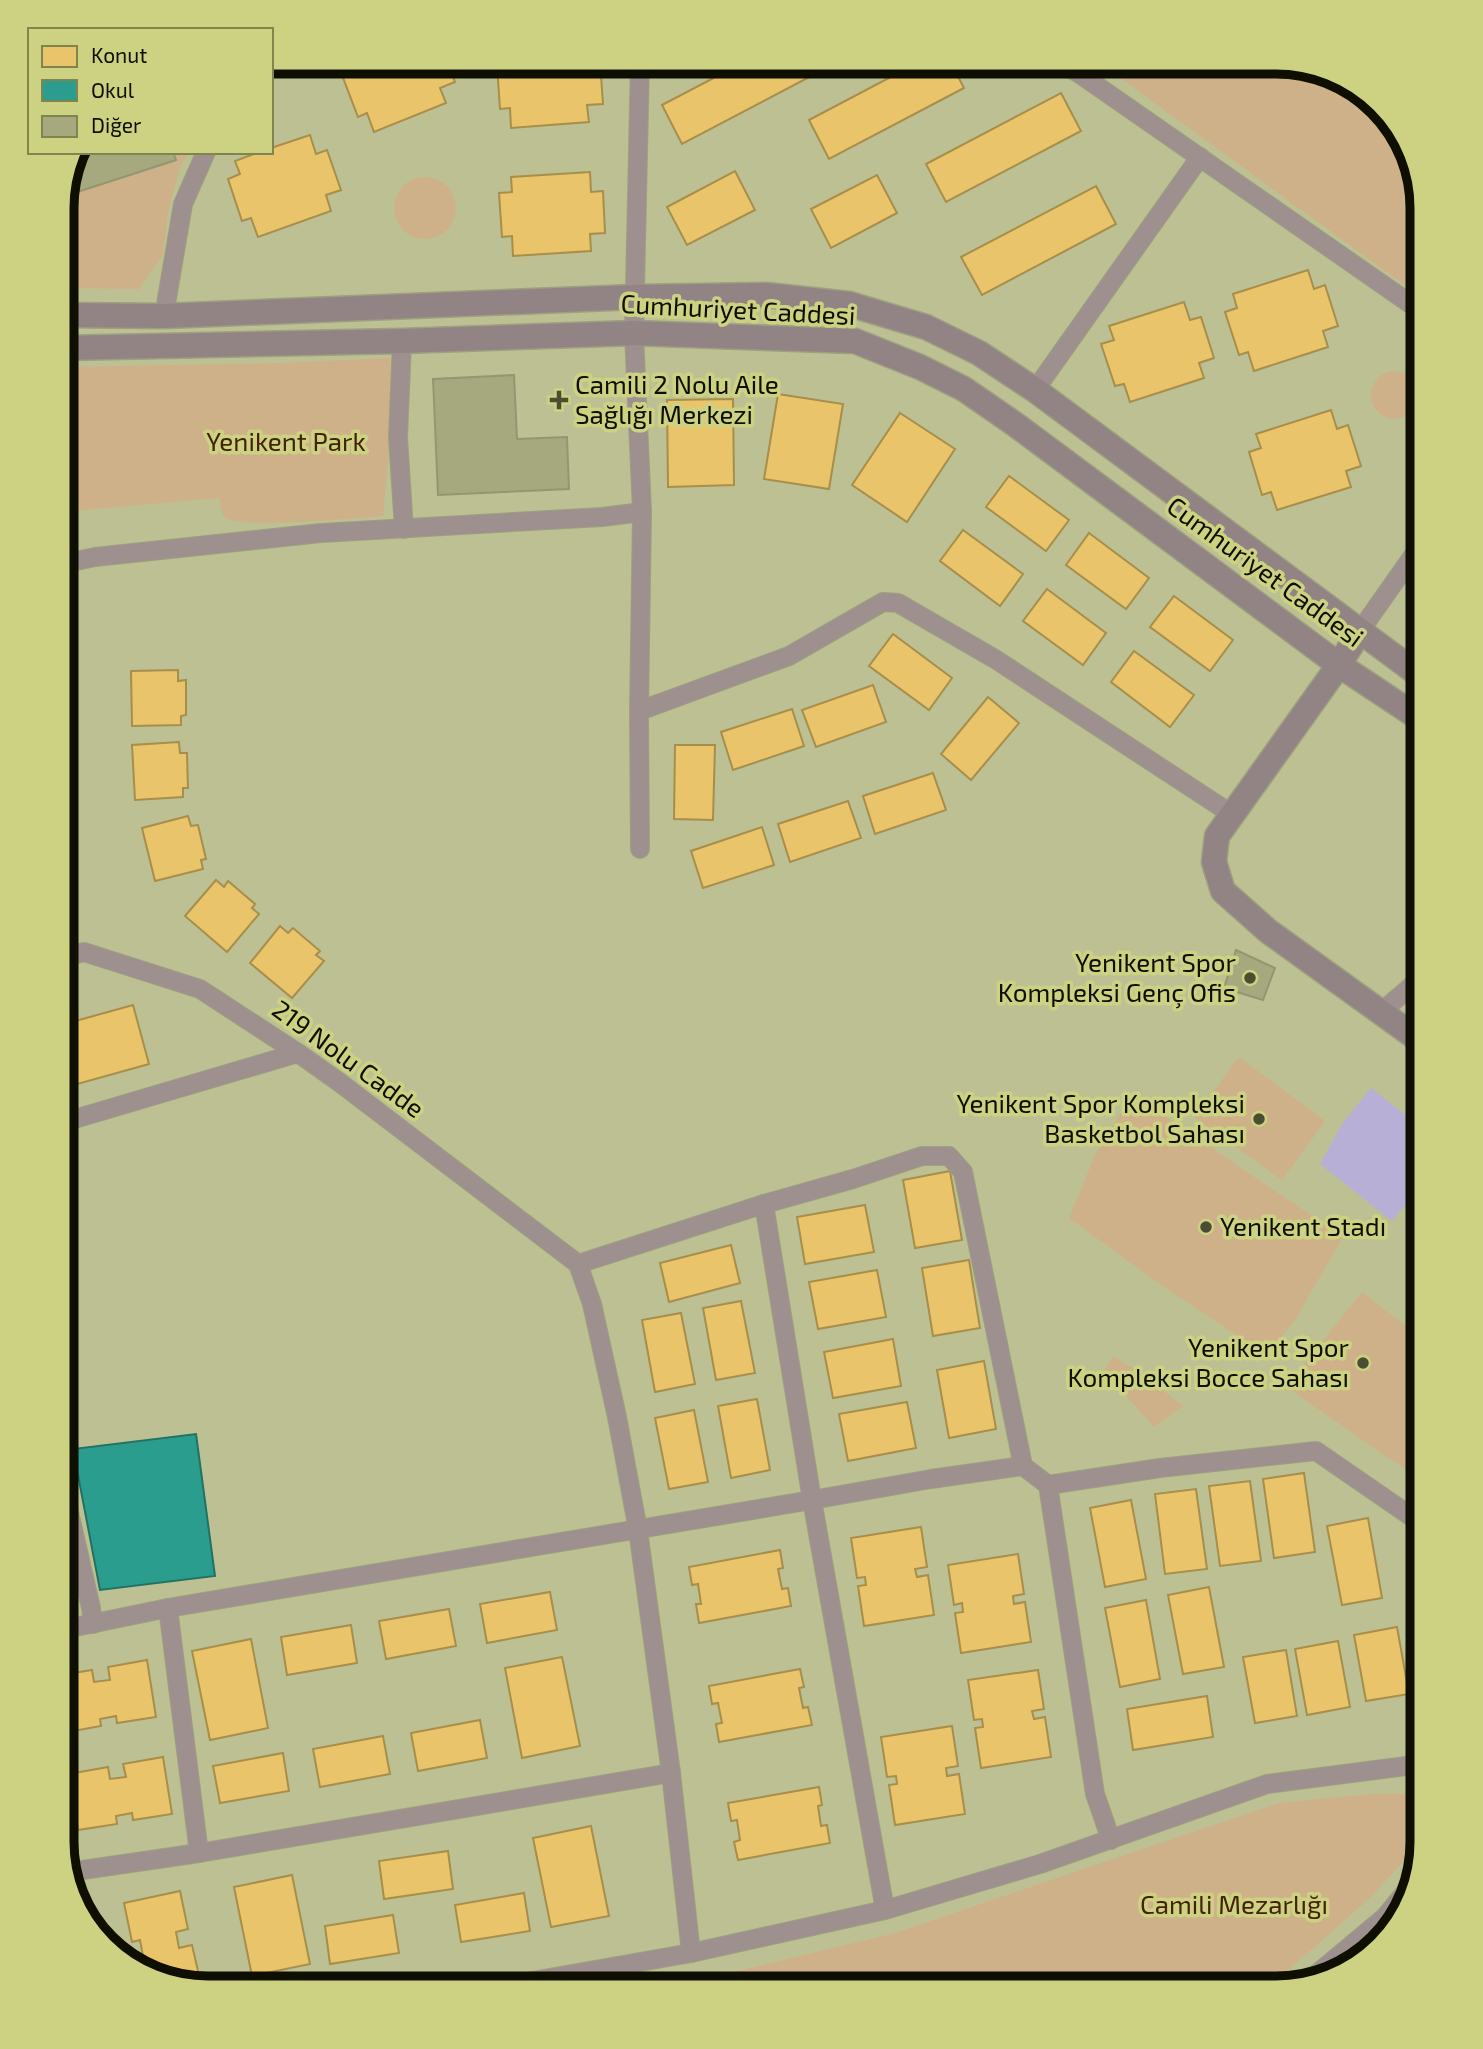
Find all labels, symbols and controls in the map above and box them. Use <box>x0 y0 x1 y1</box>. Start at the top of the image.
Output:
legend <box>28 28 273 154</box>
text: Konut <box>91 42 147 67</box>
text: Okul <box>91 77 135 102</box>
text: Diğer <box>91 112 142 137</box>
street label: Cumhuriyet Caddesi <box>620 287 856 330</box>
place label: Camili 2 Nolu Aile Sağlığı Merkezi <box>575 368 779 429</box>
marker: Camili 2 Nolu Aile Sağlığı Merkezi <box>549 390 569 410</box>
park label: Yenikent Park <box>206 425 366 456</box>
street label: Cumhuriyet Caddesi <box>1162 489 1370 652</box>
place label: Yenikent Spor Kompleksi Genç Ofis <box>998 946 1236 1009</box>
marker: Yenikent Spor Kompleksi Genç Ofis <box>1242 970 1258 986</box>
street label: 219 Nolu Cadde <box>267 992 431 1123</box>
place label: Yenikent Spor Kompleksi Basketbol Sahası <box>956 1087 1245 1148</box>
marker: Yenikent Spor Kompleksi Basketbol Sahası <box>1251 1111 1267 1127</box>
place label: Yenikent Stadı <box>1220 1210 1386 1241</box>
marker: Yenikent Stadı <box>1198 1219 1214 1235</box>
place label: Yenikent Spor Kompleksi Bocce Sahası <box>1067 1331 1349 1392</box>
marker: Yenikent Spor Kompleksi Bocce Sahası <box>1355 1355 1371 1371</box>
park label: Camili Mezarlığı <box>1140 1888 1328 1919</box>

